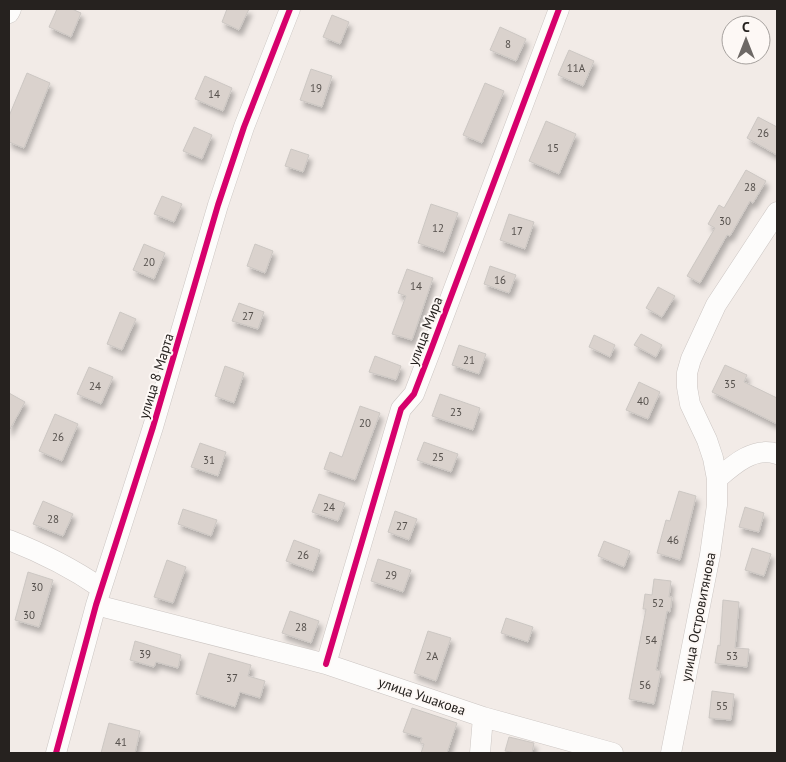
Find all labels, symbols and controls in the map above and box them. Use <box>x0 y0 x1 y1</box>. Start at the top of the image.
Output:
north arrow <box>721 15 771 65</box>
text: С <box>742 18 750 36</box>
house number: 8 <box>505 37 511 51</box>
house number: 11А <box>567 61 586 75</box>
house number: 19 <box>310 81 322 95</box>
house number: 14 <box>208 87 220 101</box>
house number: 26 <box>757 126 769 140</box>
house number: 15 <box>547 141 559 155</box>
house number: 28 <box>744 180 756 194</box>
house number: 30 <box>719 214 731 228</box>
house number: 12 <box>432 221 444 235</box>
house number: 17 <box>511 224 523 238</box>
house number: 20 <box>143 255 155 269</box>
house number: 16 <box>494 273 506 287</box>
house number: 14 <box>410 279 422 293</box>
street label: улица Мира <box>404 294 446 368</box>
house number: 27 <box>242 309 254 323</box>
street label: улица 8 Марта <box>134 331 178 421</box>
house number: 21 <box>463 353 475 367</box>
house number: 35 <box>724 377 736 391</box>
house number: 24 <box>89 379 101 393</box>
house number: 40 <box>637 394 649 408</box>
house number: 23 <box>450 405 462 419</box>
house number: 20 <box>359 416 371 430</box>
house number: 26 <box>52 430 64 444</box>
house number: 25 <box>432 450 444 464</box>
house number: 31 <box>203 453 215 467</box>
house number: 24 <box>323 500 335 514</box>
house number: 28 <box>47 512 59 526</box>
house number: 27 <box>396 519 408 533</box>
house number: 46 <box>667 533 679 547</box>
house number: 26 <box>297 548 309 562</box>
street label: улица Островитянова <box>677 551 719 683</box>
house number: 29 <box>385 568 397 582</box>
house number: 30 <box>31 580 43 594</box>
house number: 52 <box>652 596 664 610</box>
house number: 30 <box>23 608 35 622</box>
house number: 28 <box>295 620 307 634</box>
house number: 54 <box>645 633 657 647</box>
house number: 39 <box>139 647 151 661</box>
house number: 2А <box>426 649 439 663</box>
house number: 53 <box>726 649 738 663</box>
house number: 37 <box>226 671 238 685</box>
street label: улица Ушакова <box>376 673 468 719</box>
house number: 56 <box>639 678 651 692</box>
house number: 55 <box>716 699 728 713</box>
house number: 41 <box>115 735 127 749</box>

